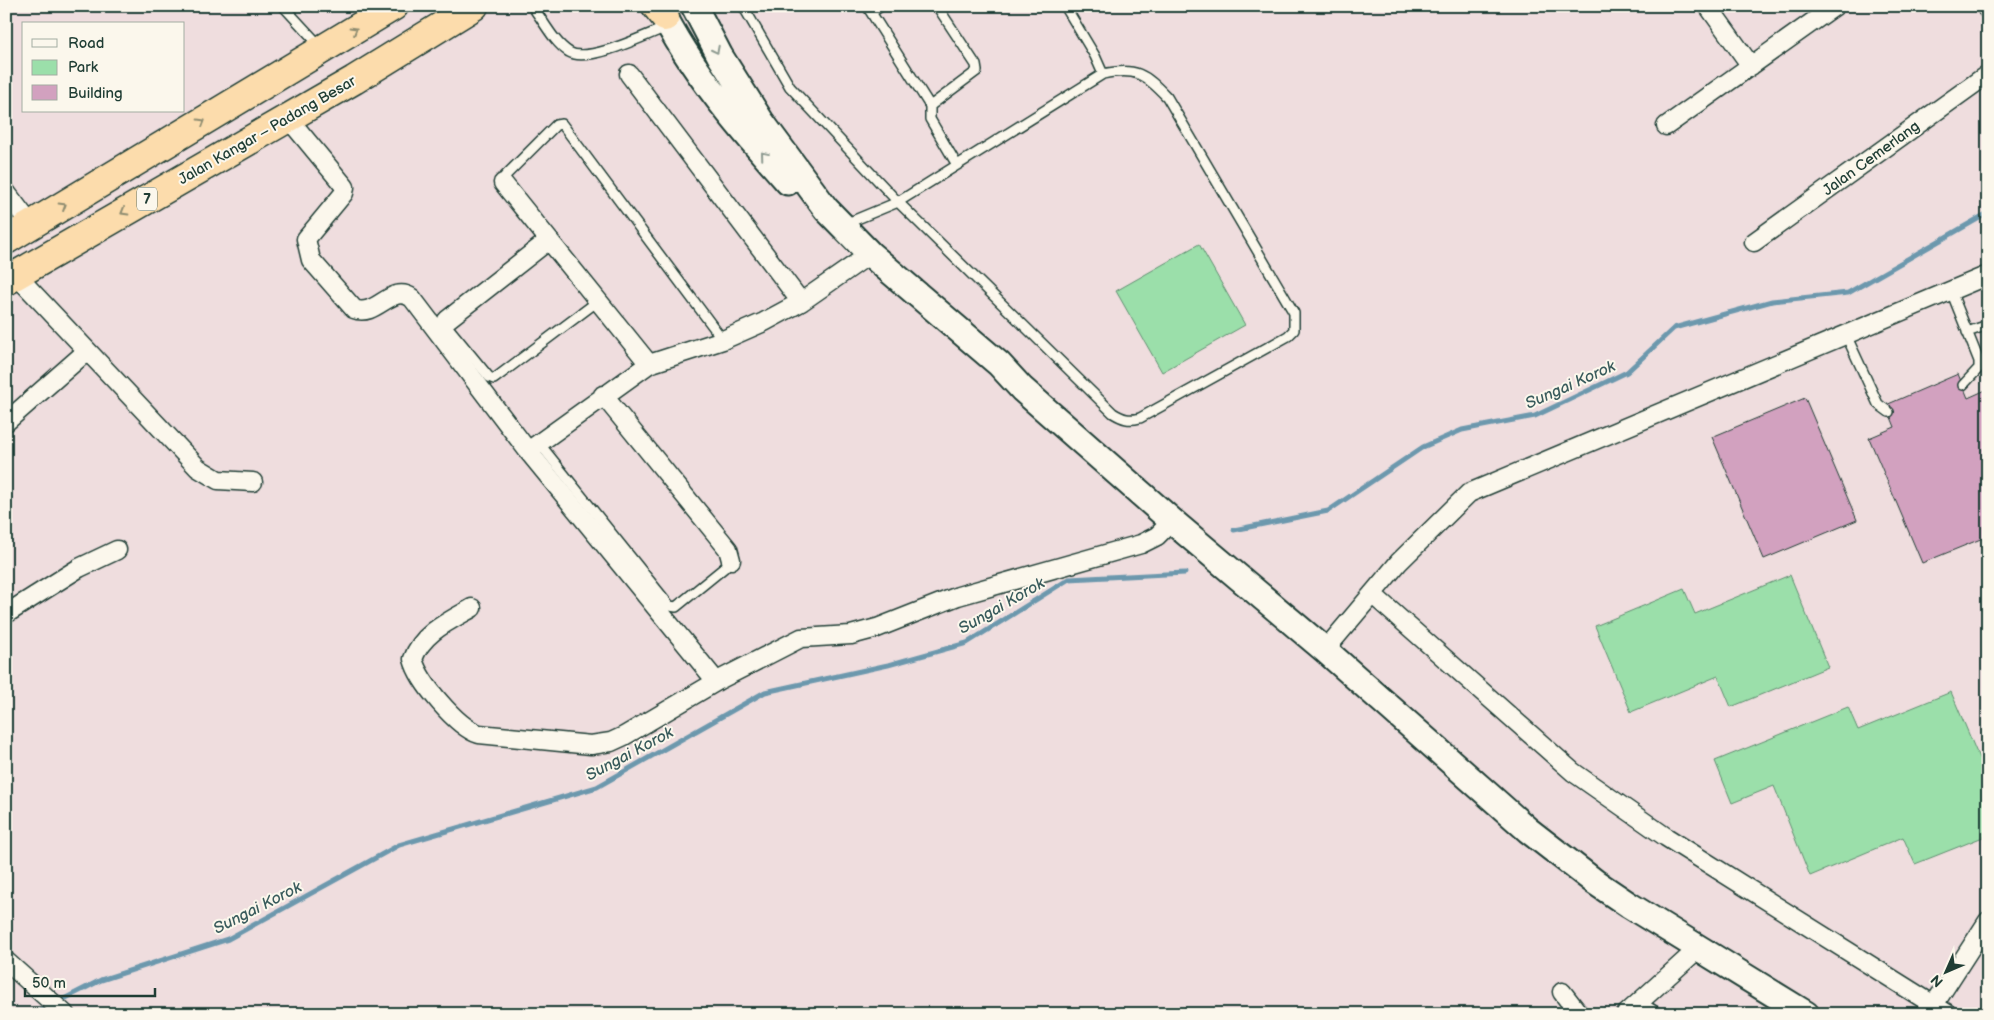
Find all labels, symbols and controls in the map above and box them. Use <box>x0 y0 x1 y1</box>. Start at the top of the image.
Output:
legend <box>22 22 185 112</box>
one-way arrow <box>348 27 357 37</box>
text: Road <box>68 34 104 53</box>
one-way arrow <box>710 44 720 53</box>
text: Park <box>68 58 99 77</box>
street label: Jalan Kangar – Padang Besar <box>175 71 360 189</box>
text: Building <box>68 84 123 103</box>
street label: Jalan Cemerlang <box>1819 117 1924 200</box>
one-way arrow <box>197 118 206 128</box>
one-way arrow <box>762 152 770 161</box>
road number: 7 <box>137 188 157 210</box>
one-way arrow <box>58 202 67 212</box>
one-way arrow <box>121 206 130 216</box>
water label: Sungai Korok <box>1523 357 1620 414</box>
water label: Sungai Korok <box>955 573 1049 639</box>
water label: Sungai Korok <box>583 723 678 785</box>
water label: Sungai Korok <box>210 877 306 939</box>
north arrow <box>1922 948 1972 998</box>
scale bar <box>25 965 155 997</box>
text: N <box>1927 971 1947 991</box>
text: 50 m <box>32 974 66 993</box>

